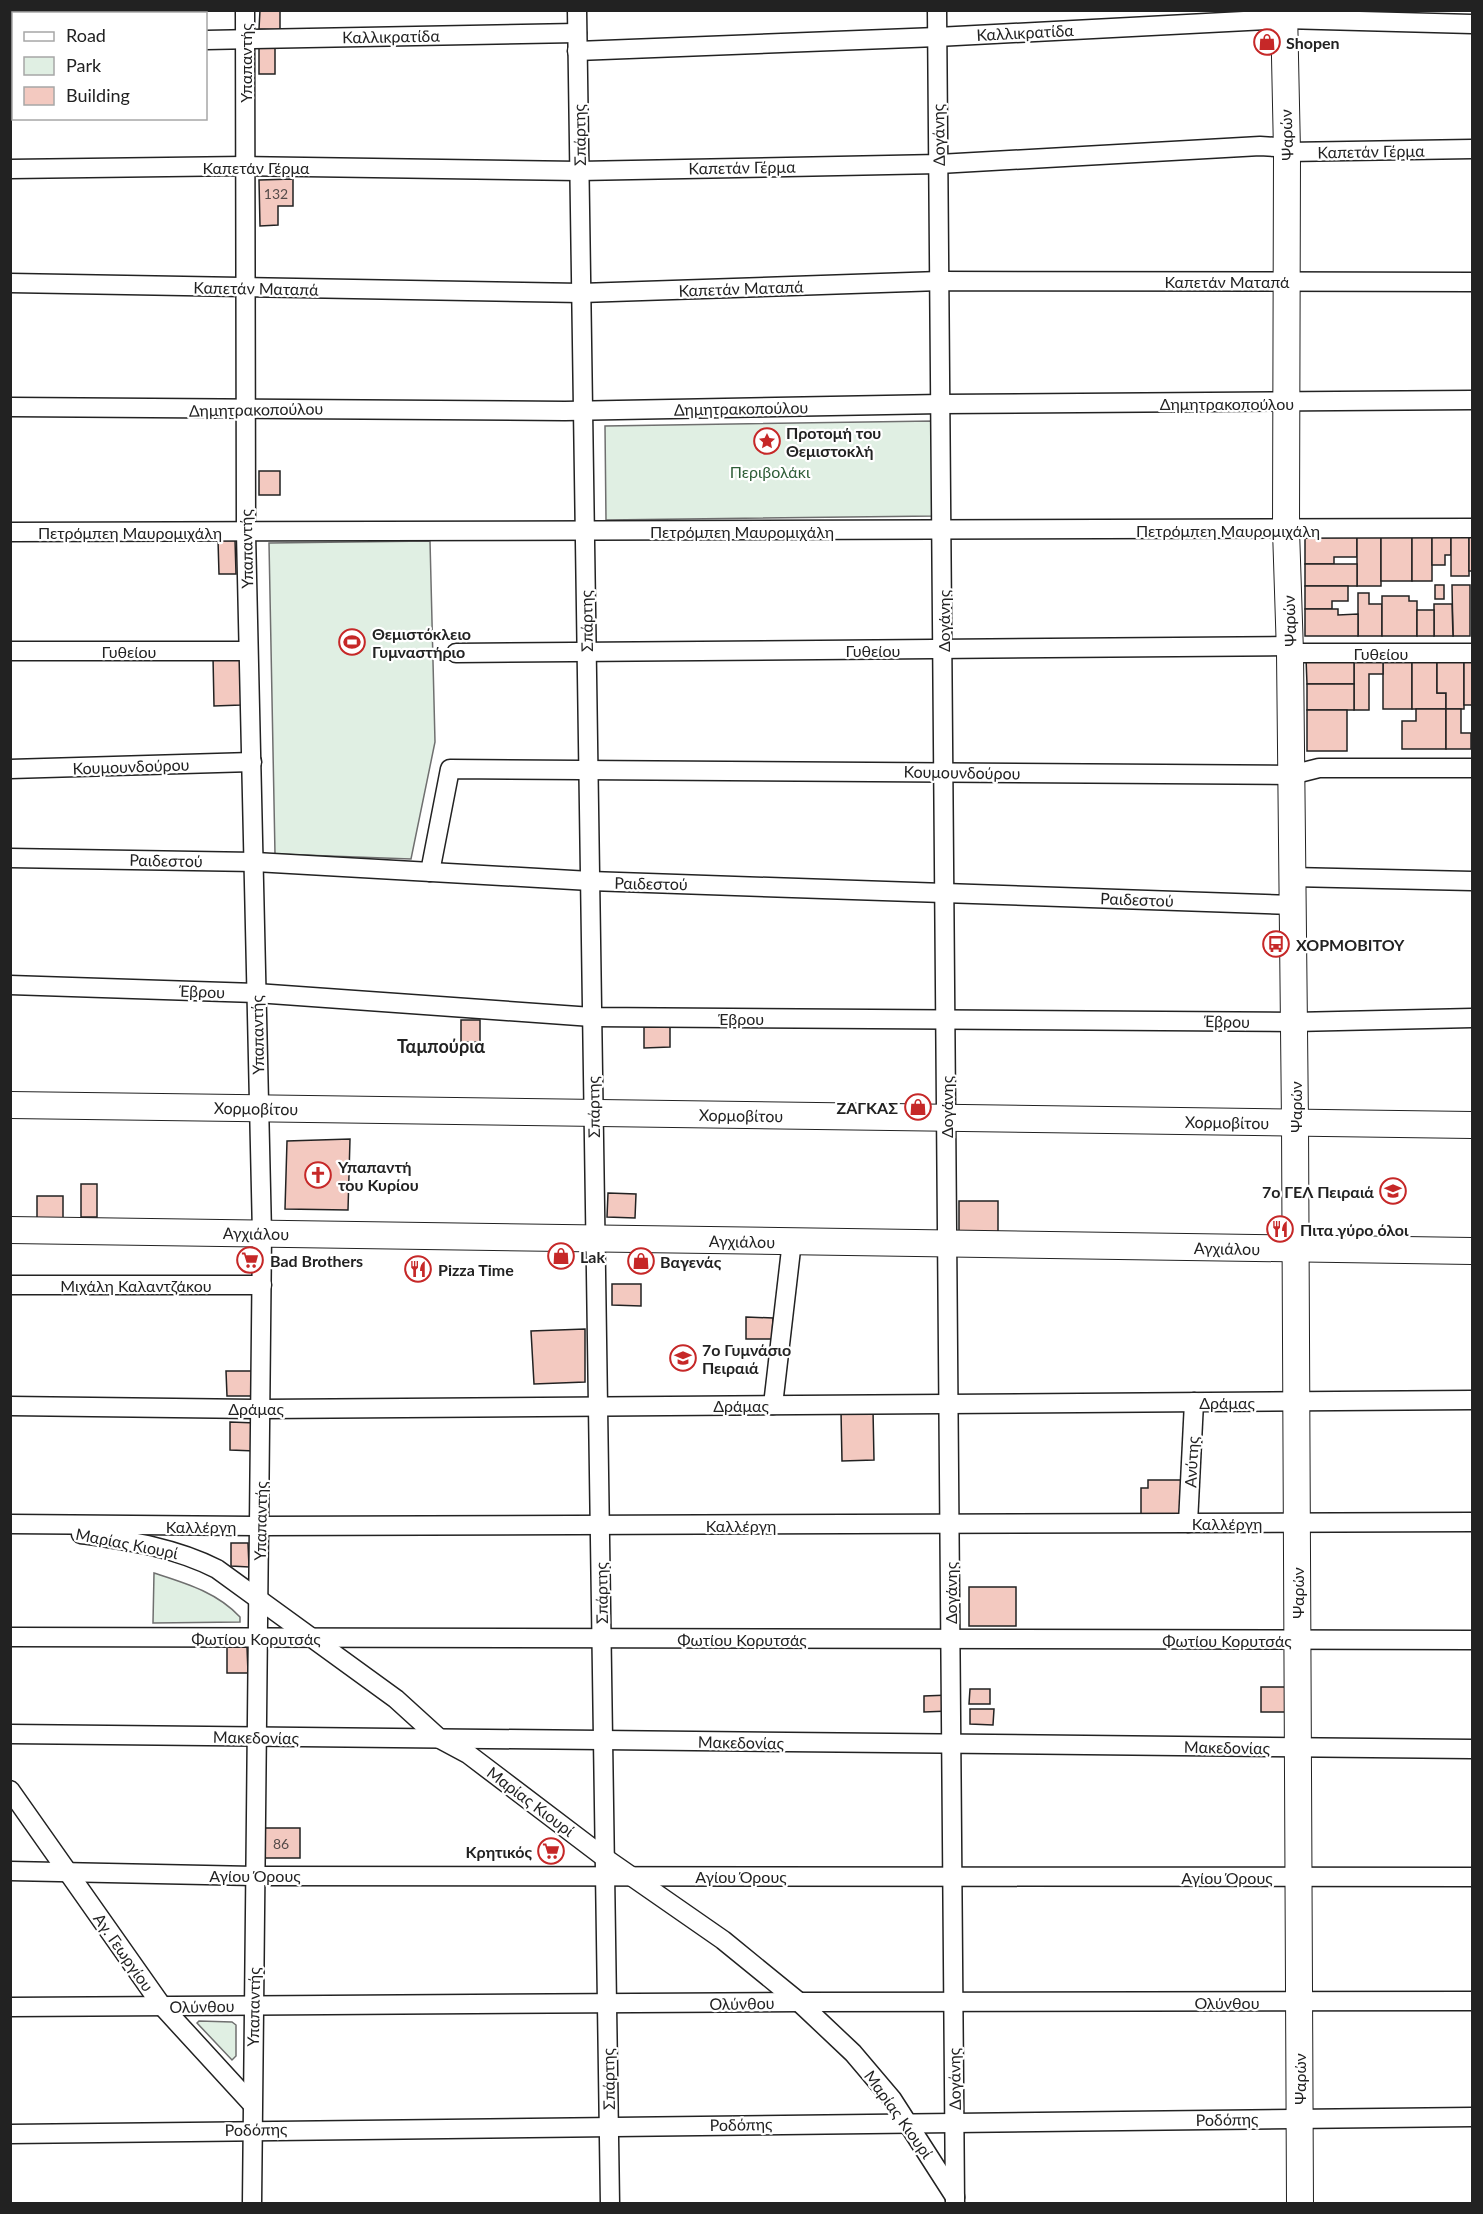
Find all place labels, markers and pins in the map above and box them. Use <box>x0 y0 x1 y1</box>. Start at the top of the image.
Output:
shop icon: Shopen <box>1252 27 1282 57</box>
place label: Shopen <box>1286 33 1340 52</box>
place label: Προτομή του Θεμιστοκλή <box>786 423 881 460</box>
place icon: Προτομή του Θεμιστοκλή <box>752 426 782 456</box>
place label: Θεμιστόκλειο Γυμναστήριο <box>372 624 471 661</box>
sports icon: Θεμιστόκλειο Γυμναστήριο <box>337 627 367 657</box>
bus stop icon: ΧΟΡΜΟΒΙΤΟΥ <box>1261 929 1291 959</box>
place label: ΧΟΡΜΟΒΙΤΟΥ <box>1296 935 1405 954</box>
shop icon: ΖΑΓΚΑΣ <box>903 1092 933 1122</box>
place label: ΖΑΓΚΑΣ <box>836 1098 898 1117</box>
place label: Υπαπαντή του Κυρίου <box>337 1157 419 1194</box>
church icon: Υπαπαντή του Κυρίου <box>303 1160 333 1190</box>
school or university icon: 7ο ΓΕΛ Πειραιά <box>1378 1176 1408 1206</box>
place label: 7ο ΓΕΛ Πειραιά <box>1262 1182 1374 1201</box>
restaurant icon: Πιτα γύρο όλοι <box>1265 1214 1295 1244</box>
place label: Πιτα γύρο όλοι <box>1300 1220 1409 1239</box>
shop icon: Lak <box>546 1241 576 1271</box>
supermarket icon: Bad Brothers <box>235 1245 265 1275</box>
shop icon: Βαγενάς <box>626 1246 656 1276</box>
place label: Lak <box>580 1247 605 1266</box>
place label: Bad Brothers <box>270 1251 363 1270</box>
place label: Βαγενάς <box>660 1252 722 1271</box>
restaurant icon: Pizza Time <box>403 1254 433 1284</box>
place label: Pizza Time <box>438 1260 514 1279</box>
place label: 7ο Γυμνάσιο Πειραιά <box>702 1340 791 1377</box>
school or university icon: 7ο Γυμνάσιο Πειραιά <box>668 1343 698 1373</box>
supermarket icon: Κρητικός <box>536 1836 566 1866</box>
place label: Κρητικός <box>466 1842 532 1861</box>

